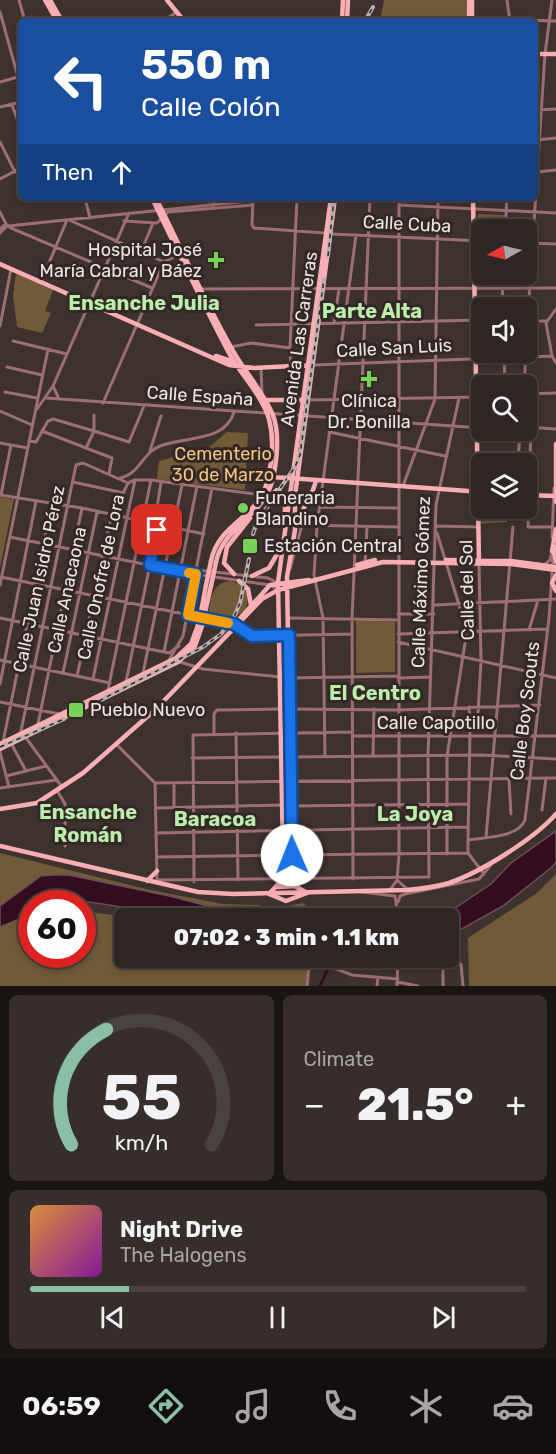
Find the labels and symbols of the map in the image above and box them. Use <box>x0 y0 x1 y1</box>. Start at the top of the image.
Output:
street label: Calle Cuba <box>362 211 452 237</box>
north arrow <box>471 219 537 285</box>
place label: Hospital José María Cabral y Báez <box>40 239 202 282</box>
street label: Avenida Las Carreras <box>276 250 322 428</box>
marker: Hospital José María Cabral y Báez <box>207 251 225 269</box>
district label: Ensanche Julia <box>68 291 220 315</box>
district label: Parte Alta <box>322 299 422 323</box>
street label: Calle San Luis <box>336 334 452 362</box>
marker: Clínica Dr. Bonilla <box>360 370 378 388</box>
street label: Calle España <box>146 381 254 411</box>
place label: Clínica Dr. Bonilla <box>327 390 411 433</box>
park label: Cementerio 30 de Marzo <box>172 443 274 486</box>
street label: Calle Juan Isidro Pérez <box>8 484 70 674</box>
place label: Funeraria Blandino <box>255 487 335 530</box>
street label: Calle Onofre de Lora <box>73 492 129 662</box>
street label: Calle Máximo Gómez <box>407 496 435 668</box>
marker: Funeraria Blandino <box>236 501 250 515</box>
pin <box>131 504 182 555</box>
street label: Calle Anacaona <box>43 525 91 655</box>
place label: Estación Central <box>264 535 402 557</box>
marker: Estación Central <box>241 537 259 555</box>
street label: Calle del Sol <box>455 539 479 641</box>
street label: Calle Boy Scouts <box>506 640 544 782</box>
district label: El Centro <box>329 681 421 705</box>
place label: Pueblo Nuevo <box>90 699 205 721</box>
marker: Pueblo Nuevo <box>67 701 85 719</box>
street label: Calle Capotillo <box>377 712 495 734</box>
district label: Ensanche Román <box>39 800 137 847</box>
district label: La Joya <box>377 802 453 826</box>
district label: Baracoa <box>174 807 256 831</box>
position arrow <box>260 823 324 887</box>
speed limit sign: 60 <box>18 890 96 968</box>

